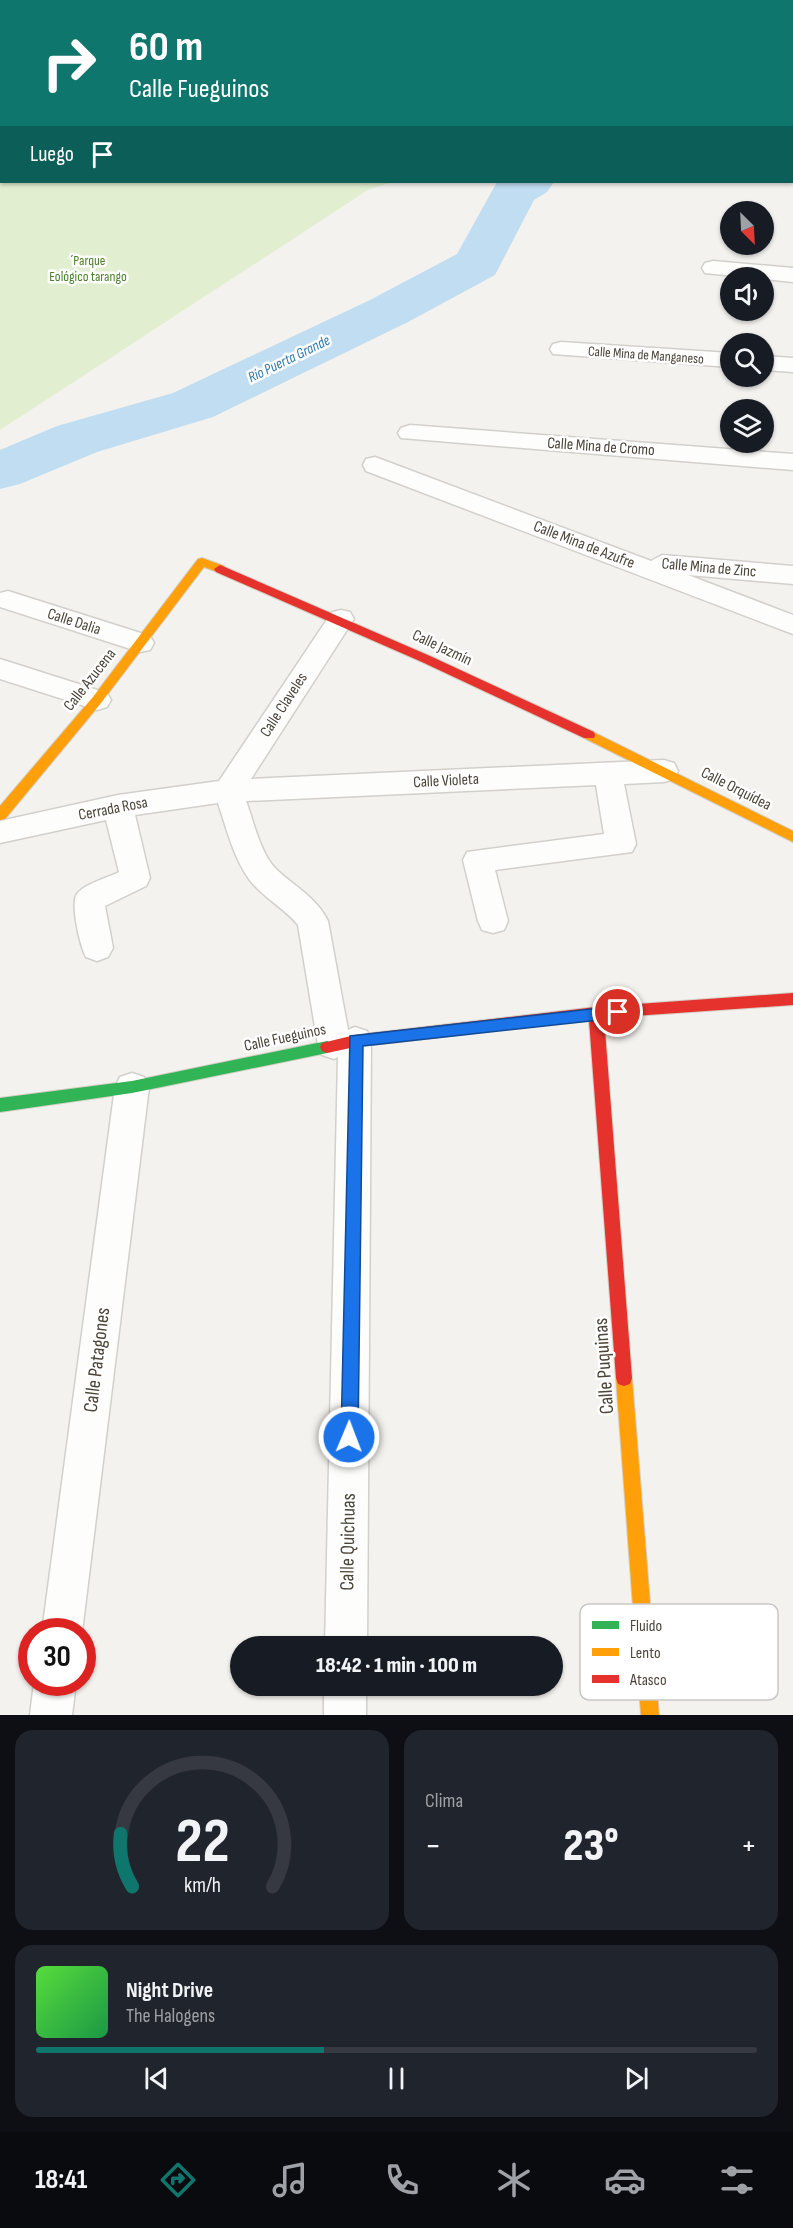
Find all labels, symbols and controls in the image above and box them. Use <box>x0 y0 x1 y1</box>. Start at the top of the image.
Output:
text: 60 m <box>129 22 203 73</box>
icon: right <box>30 24 108 102</box>
text: Calle Fueguinos <box>129 73 269 105</box>
icon: arrive <box>86 138 119 171</box>
text: Luego <box>30 141 74 168</box>
north arrow <box>720 201 774 255</box>
map controls <box>720 201 774 453</box>
park label: ´Parque Eológico tarango <box>49 252 127 285</box>
button: sound <box>720 267 774 321</box>
water label: Río Puerta Grande <box>245 331 333 387</box>
button: search <box>720 333 774 387</box>
street label: Calle Mina de Manganeso <box>587 342 705 368</box>
button: layers <box>720 399 774 453</box>
street label: Calle Mina de Cromo <box>547 434 655 460</box>
street label: Calle Mina de Azufre <box>531 517 637 573</box>
street label: Calle Mina de Zinc <box>661 554 757 582</box>
street label: Calle Dalia <box>45 604 103 640</box>
street label: Calle Jazmín <box>409 626 475 670</box>
street label: Calle Azucena <box>60 645 120 715</box>
street label: Calle Claveles <box>256 669 312 741</box>
street label: Calle Orquídea <box>698 763 774 815</box>
street label: Calle Violeta <box>413 770 479 792</box>
street label: Cerrada Rosa <box>77 793 149 825</box>
pin <box>592 986 643 1037</box>
icon: arrive <box>601 995 634 1028</box>
street label: Calle Fueguinos <box>242 1020 328 1056</box>
street label: Calle Patagones <box>79 1306 115 1414</box>
street label: Calle Puquinas <box>589 1317 619 1415</box>
position arrow <box>317 1405 381 1469</box>
street label: Calle Quichuas <box>335 1493 361 1591</box>
legend <box>580 1604 778 1700</box>
text: Fluido <box>630 1617 662 1636</box>
speed limit sign: 30 <box>18 1618 96 1696</box>
text: Lento <box>630 1644 661 1663</box>
text: 18:42 · 1 min · 100 m <box>316 1652 477 1679</box>
text: Atasco <box>629 1671 667 1690</box>
text: Clima <box>425 1789 463 1813</box>
text: 22 <box>175 1805 229 1880</box>
text: 23° <box>563 1819 619 1874</box>
text: − <box>425 1826 441 1866</box>
text: + <box>741 1826 757 1866</box>
text: km/h <box>183 1873 221 1898</box>
text: Night Drive <box>126 1977 213 2004</box>
text: The Halogens <box>126 2004 215 2028</box>
icon: previous <box>140 2062 173 2095</box>
icon: pause <box>380 2062 413 2095</box>
icon: next <box>620 2062 653 2095</box>
icon: directions <box>157 2159 199 2201</box>
icon: music <box>269 2159 311 2201</box>
icon: phone <box>381 2159 423 2201</box>
icon: climate <box>493 2159 535 2201</box>
icon: car <box>604 2159 646 2201</box>
icon: filters <box>716 2159 758 2201</box>
text: 18:41 <box>35 2164 87 2196</box>

